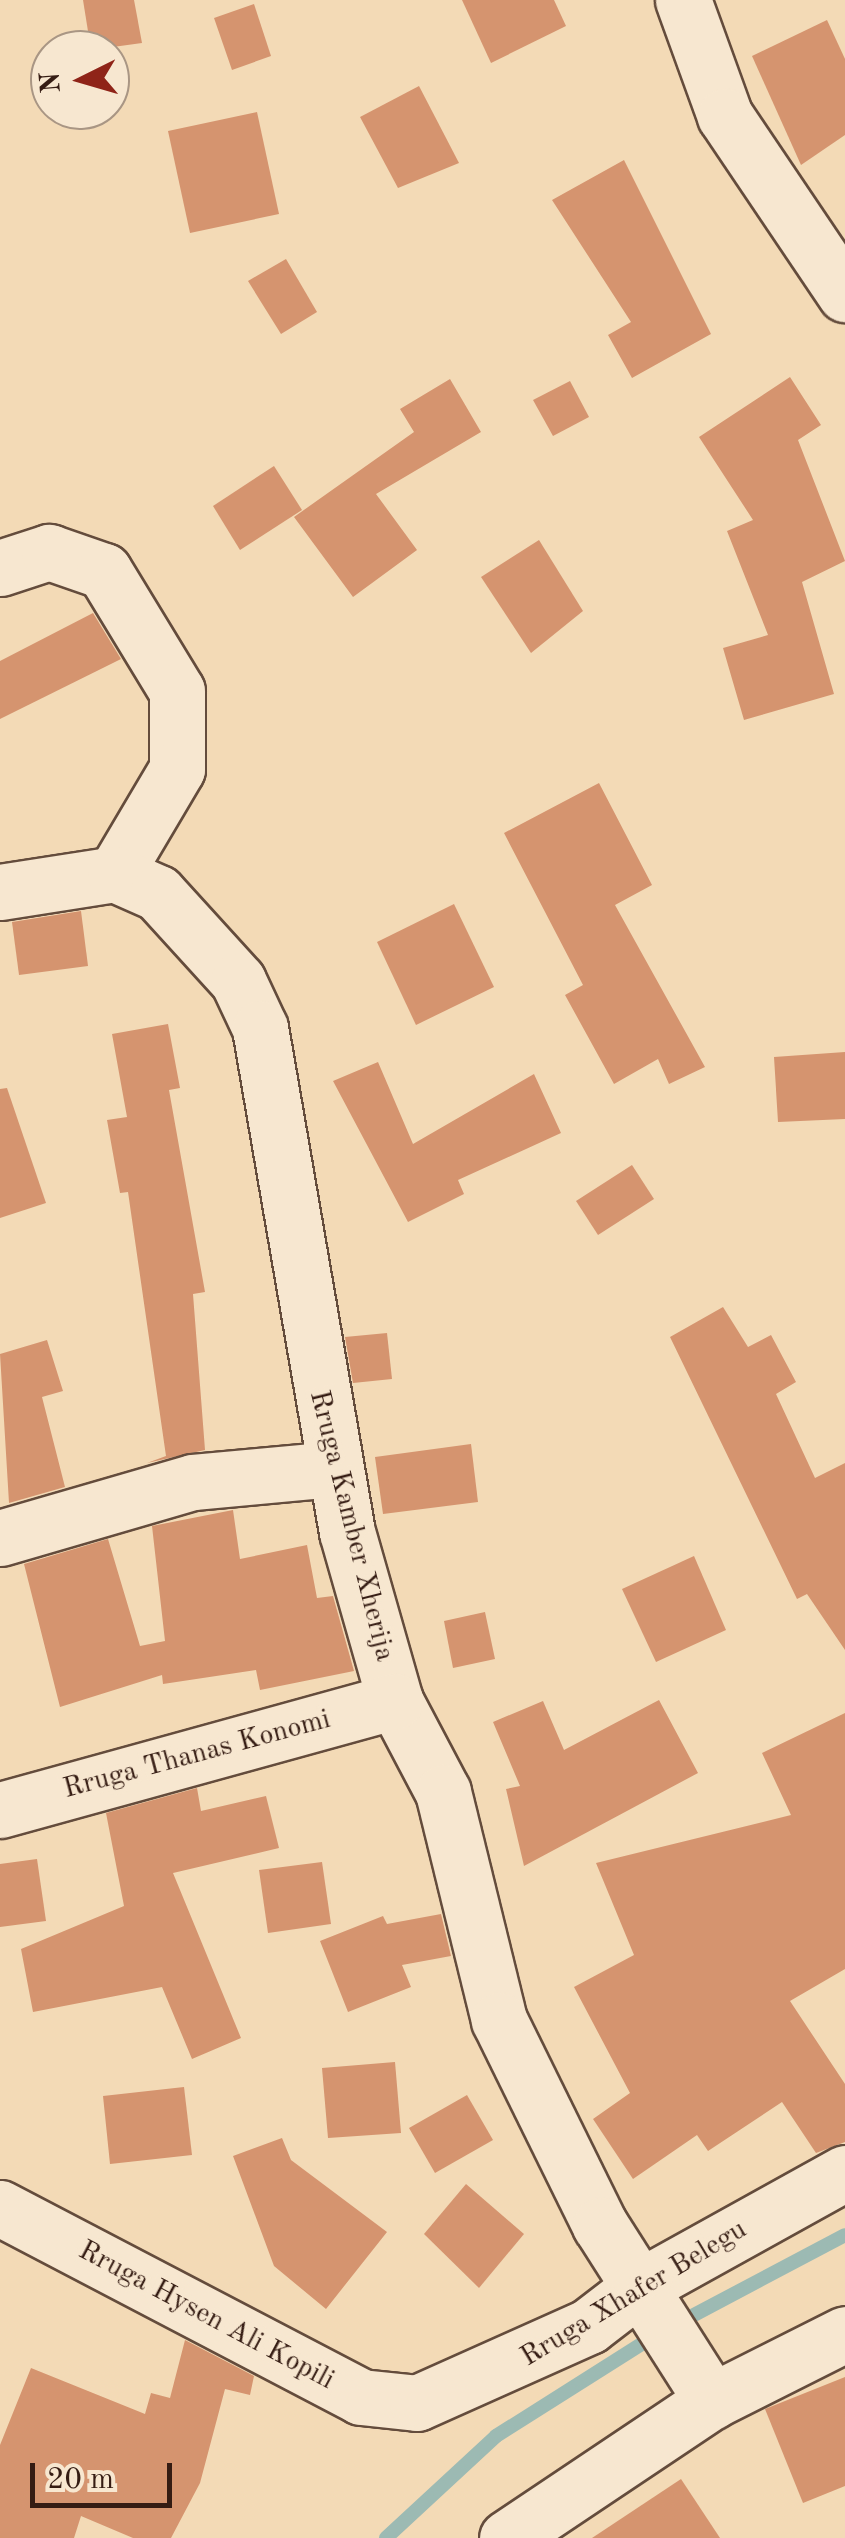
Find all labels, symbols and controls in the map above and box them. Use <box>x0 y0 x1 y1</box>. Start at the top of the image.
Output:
north arrow <box>30 30 130 130</box>
text: N <box>37 71 67 94</box>
street label: Rruga Kamber Xherija <box>301 1387 401 1665</box>
street label: Rruga Thanas Konomi <box>60 1703 334 1807</box>
street label: Rruga Xhafer Belegu <box>515 2213 753 2375</box>
street label: Rruga Hysen Ali Kopili <box>72 2234 340 2398</box>
scale bar <box>35 2443 178 2505</box>
text: 20 m <box>47 2465 114 2495</box>

